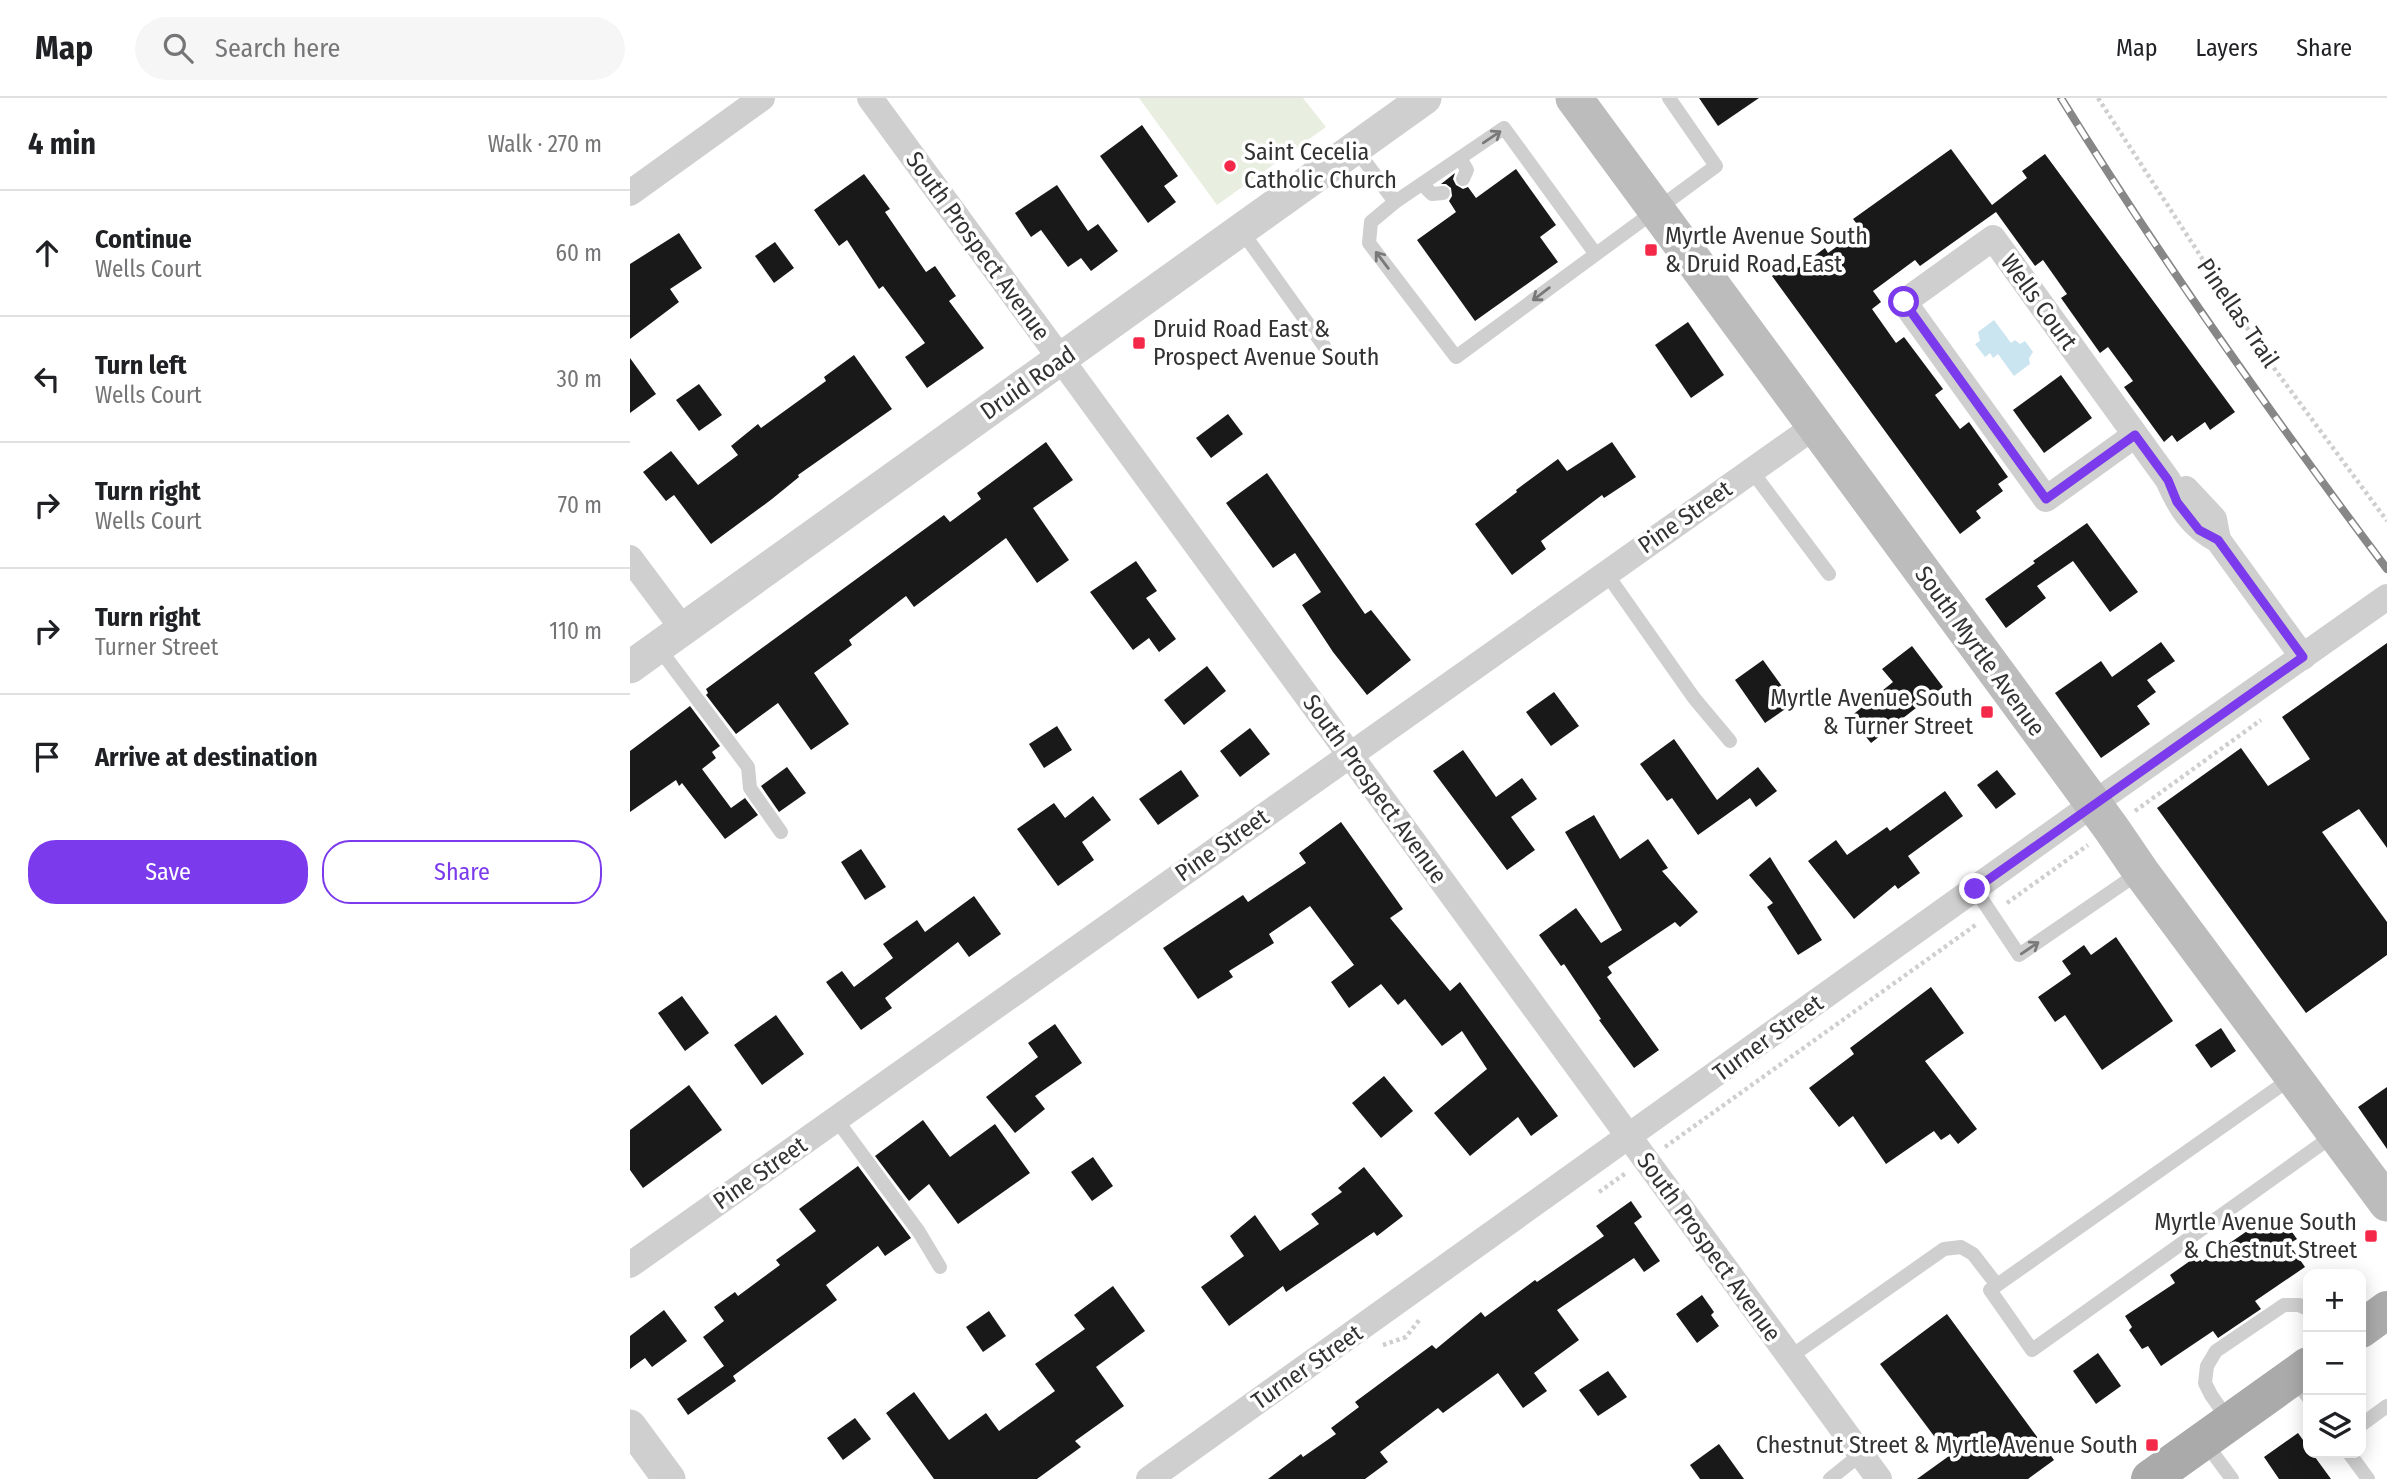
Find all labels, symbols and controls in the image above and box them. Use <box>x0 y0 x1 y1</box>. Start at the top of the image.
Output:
search box <box>135 17 625 80</box>
text: Map <box>35 28 93 68</box>
icon: search <box>159 29 197 67</box>
text: Search here <box>215 33 340 64</box>
text: Map <box>2116 34 2158 62</box>
text: Layers <box>2196 34 2258 62</box>
text: Share <box>2296 34 2352 62</box>
text: 4 min <box>28 126 96 162</box>
one-way arrow <box>1482 129 1501 144</box>
text: Walk · 270 m <box>488 130 602 158</box>
place label: Saint Cecelia Catholic Church <box>1244 138 1397 194</box>
street label: South Prospect Avenue <box>900 146 1056 346</box>
marker: Saint Cecelia Catholic Church <box>1222 158 1238 174</box>
place label: Myrtle Avenue South & Druid Road East <box>1665 222 1868 278</box>
text: Continue <box>95 224 192 255</box>
icon: ahead <box>28 234 66 272</box>
text: 60 m <box>556 239 602 267</box>
marker: Myrtle Avenue South & Druid Road East <box>1643 242 1659 258</box>
street label: Wells Court <box>1995 249 2083 355</box>
one-way arrow <box>1375 251 1389 270</box>
street label: Pinellas Trail <box>2191 253 2285 373</box>
text: Wells Court <box>95 255 202 283</box>
one-way arrow <box>1531 286 1550 301</box>
route start <box>1888 286 1919 317</box>
place label: Druid Road East & Prospect Avenue South <box>1153 315 1379 371</box>
marker: Druid Road East & Prospect Avenue South <box>1131 335 1147 351</box>
street label: Druid Road <box>975 340 1081 426</box>
text: Turn left <box>95 350 187 381</box>
icon: left <box>28 360 66 398</box>
text: 30 m <box>557 365 602 393</box>
text: Wells Court <box>95 381 202 409</box>
street label: Pine Street <box>1633 475 1737 559</box>
text: Turn right <box>95 476 201 507</box>
icon: right <box>28 486 66 524</box>
text: 70 m <box>558 491 602 519</box>
text: Wells Court <box>95 507 202 535</box>
street label: South Myrtle Avenue <box>1909 561 2051 741</box>
text: Turn right <box>95 602 201 633</box>
icon: right <box>28 612 66 650</box>
text: 110 m <box>549 617 602 645</box>
text: Turner Street <box>95 633 218 661</box>
place label: Myrtle Avenue South & Turner Street <box>1770 684 1973 740</box>
street label: South Prospect Avenue <box>1297 689 1453 889</box>
marker: Myrtle Avenue South & Turner Street <box>1979 704 1995 720</box>
icon: arrive <box>28 738 66 776</box>
text: Arrive at destination <box>95 742 318 773</box>
street label: Pine Street <box>1170 803 1274 887</box>
button: Save <box>28 840 308 904</box>
button: Share <box>322 840 602 904</box>
route end <box>1959 873 1990 904</box>
one-way arrow <box>2020 941 2039 955</box>
street label: Turner Street <box>1708 989 1828 1087</box>
street label: Pine Street <box>708 1131 812 1215</box>
street label: South Prospect Avenue <box>1631 1147 1787 1347</box>
place label: Myrtle Avenue South & Chestnut Street <box>2154 1208 2357 1264</box>
marker: Myrtle Avenue South & Chestnut Street <box>2363 1228 2379 1244</box>
map controls <box>2303 1269 2366 1458</box>
button: + <box>2303 1269 2366 1332</box>
street label: Turner Street <box>1246 1319 1368 1415</box>
button: − <box>2303 1332 2366 1395</box>
button: layers <box>2303 1395 2366 1458</box>
place label: Chestnut Street & Myrtle Avenue South <box>1756 1431 2138 1459</box>
marker: Chestnut Street & Myrtle Avenue South <box>2144 1437 2160 1453</box>

